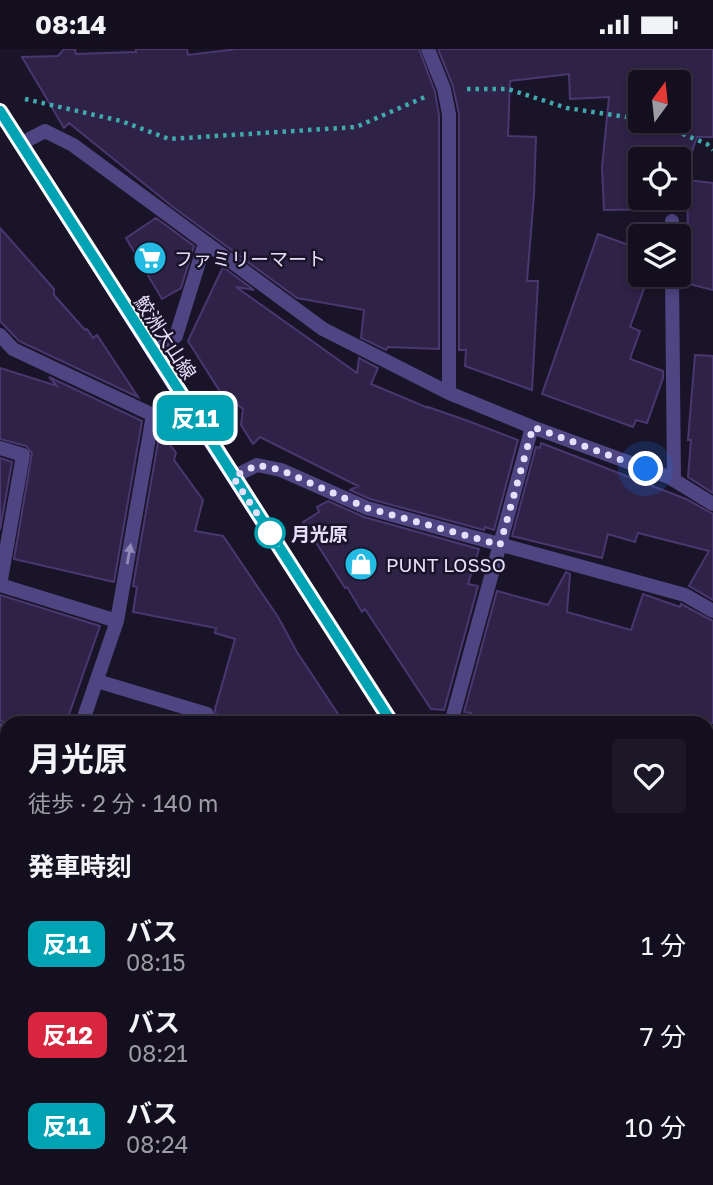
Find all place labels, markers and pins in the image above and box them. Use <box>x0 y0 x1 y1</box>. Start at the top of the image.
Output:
supermarket icon: ファミリーマート <box>131 239 169 277</box>
place label: ファミリーマート <box>174 247 326 270</box>
marker: 月光原 <box>255 518 285 548</box>
place label: 月光原 <box>291 522 348 545</box>
shop icon: PUNT LOSSO <box>342 545 380 583</box>
place label: PUNT LOSSO <box>386 553 506 576</box>

